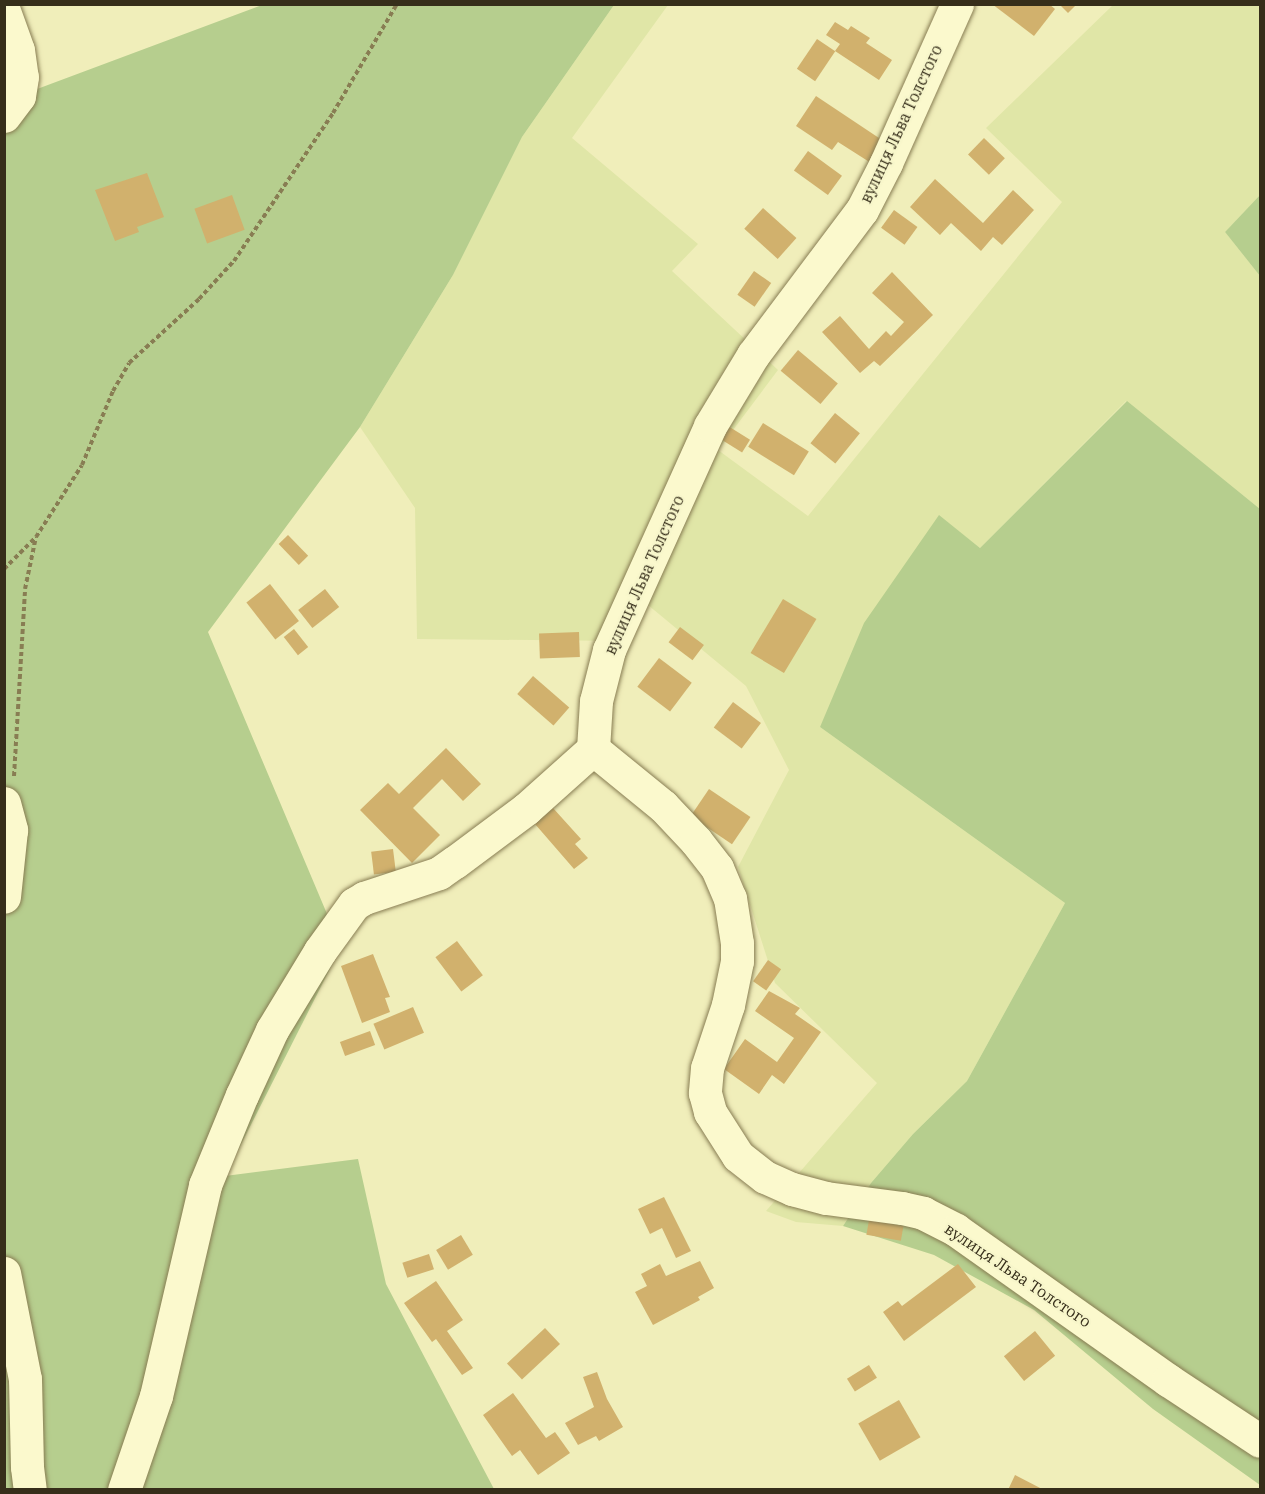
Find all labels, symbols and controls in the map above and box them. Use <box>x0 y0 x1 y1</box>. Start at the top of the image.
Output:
street label: вулиця Льва Толстого <box>856 42 946 206</box>
street label: вулиця Льва Толстого <box>600 492 688 658</box>
street label: вулиця Льва Толстого <box>941 1219 1095 1331</box>

